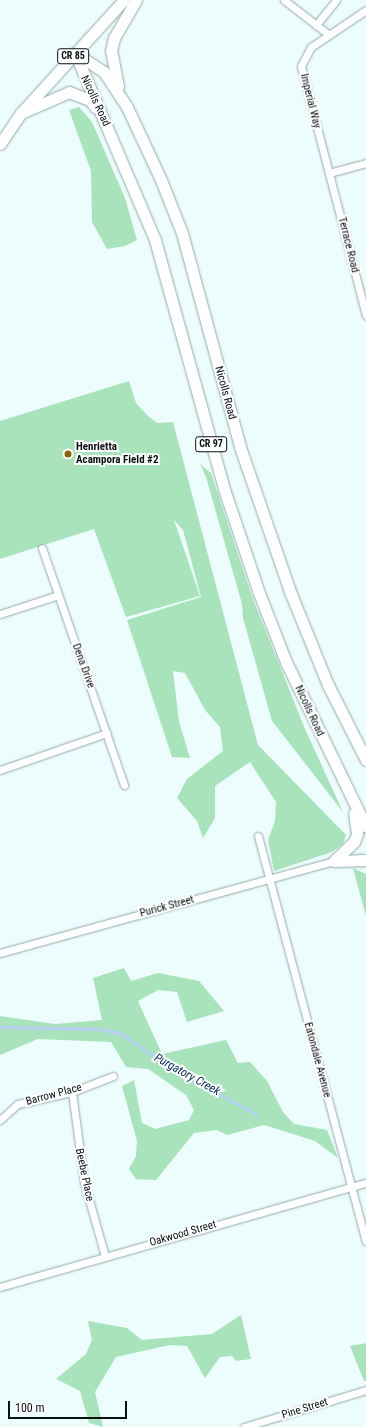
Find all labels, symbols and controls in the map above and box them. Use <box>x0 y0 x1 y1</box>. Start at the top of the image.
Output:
road number: CR 85 <box>57 48 89 64</box>
street label: Imperial Way <box>297 72 323 130</box>
street label: Nicolls Road <box>77 73 113 129</box>
street label: Terrace Road <box>335 216 361 274</box>
street label: Nicolls Road <box>212 365 238 421</box>
road number: CR 97 <box>195 436 227 452</box>
place label: Henrietta Acampora Field #2 <box>76 441 158 467</box>
marker: Henrietta Acampora Field #2 <box>63 449 73 459</box>
street label: Dena Drive <box>69 642 97 690</box>
street label: Nicolls Road <box>291 683 327 739</box>
street label: Purick Street <box>138 893 196 921</box>
street label: Eatondale Avenue <box>301 1021 333 1099</box>
water label: Purgatory Creek <box>151 1051 223 1099</box>
street label: Barrow Place <box>25 1081 83 1109</box>
street label: Beebe Place <box>72 1147 96 1203</box>
street label: Oakwood Street <box>148 1218 218 1250</box>
scale bar <box>10 1393 129 1419</box>
street label: Pine Street <box>280 1396 330 1422</box>
text: 100 m <box>15 1401 45 1415</box>

